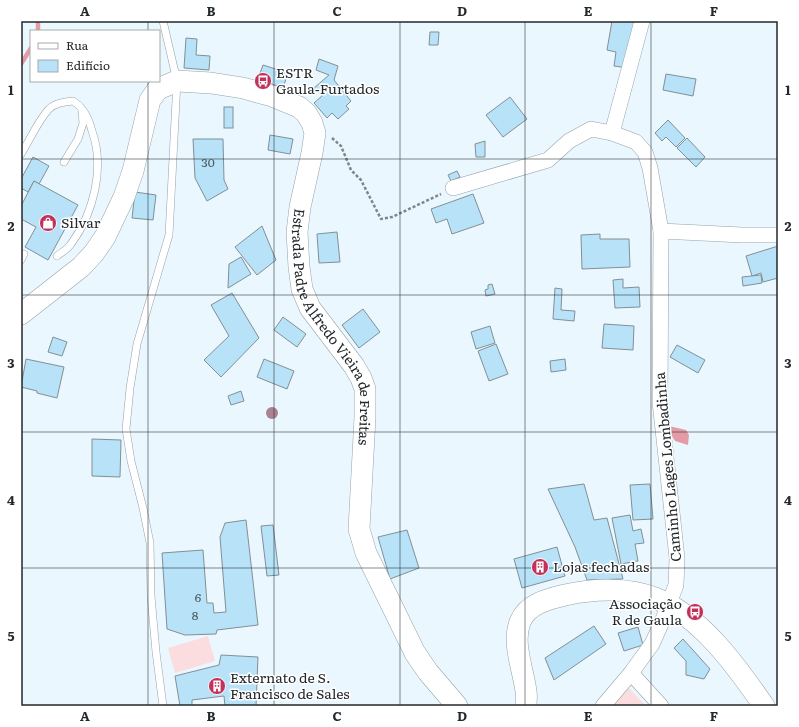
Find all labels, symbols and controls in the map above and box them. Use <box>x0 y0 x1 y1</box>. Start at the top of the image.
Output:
text: A <box>80 1 90 20</box>
text: B <box>207 1 216 20</box>
text: C <box>332 1 342 20</box>
text: D <box>457 1 467 20</box>
text: E <box>584 1 593 20</box>
text: F <box>710 1 718 20</box>
legend <box>30 30 160 82</box>
text: Rua <box>66 36 89 54</box>
text: Edifício <box>66 56 110 74</box>
place label: ESTR Gaula-Furtados <box>276 62 379 98</box>
bus stop icon: ESTR Gaula-Furtados <box>253 71 273 91</box>
text: 1 <box>8 80 14 99</box>
text: 1 <box>785 80 791 99</box>
house number: 30 <box>201 153 215 171</box>
street label: Estrada Padre Alfredo Vieira de Freitas <box>288 208 376 446</box>
place label: Silvar <box>61 212 101 232</box>
shop icon: Silvar <box>38 213 58 233</box>
text: 2 <box>8 216 15 235</box>
text: 2 <box>785 216 792 235</box>
text: 3 <box>7 353 15 372</box>
text: 3 <box>784 353 792 372</box>
street label: Caminho Lages Lombadinha <box>649 371 685 563</box>
text: 4 <box>7 490 15 509</box>
text: 4 <box>784 490 792 509</box>
place label: Lojas fechadas <box>553 556 649 576</box>
building icon: Lojas fechadas <box>530 557 550 577</box>
house number: 6 <box>195 588 202 606</box>
place label: Associação R de Gaula <box>609 593 682 629</box>
bus stop icon: Associação R de Gaula <box>685 602 705 622</box>
house number: 8 <box>192 606 199 624</box>
text: 5 <box>7 626 15 645</box>
text: 5 <box>784 626 792 645</box>
place label: Externato de S. Francisco de Sales <box>230 667 350 703</box>
building icon: Externato de S. Francisco de Sales <box>207 676 227 696</box>
text: A <box>80 706 90 725</box>
text: B <box>207 706 216 725</box>
text: C <box>332 706 342 725</box>
text: D <box>457 706 467 725</box>
text: E <box>584 706 593 725</box>
text: F <box>710 706 718 725</box>

